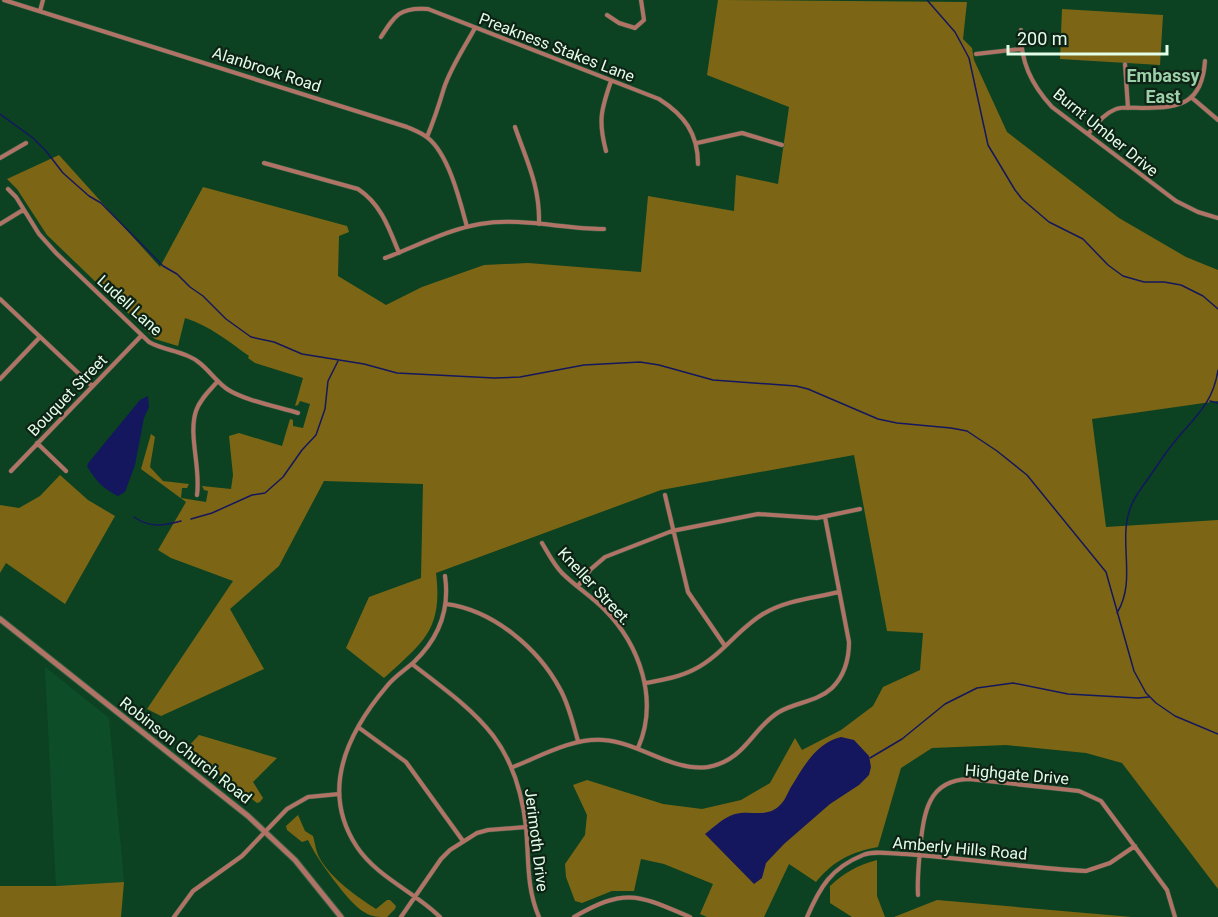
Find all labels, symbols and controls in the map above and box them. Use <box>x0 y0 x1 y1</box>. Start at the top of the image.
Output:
street label: Preakness Stakes Lane <box>476 9 637 86</box>
scale bar <box>1008 18 1167 56</box>
text: 200 m <box>1017 28 1068 49</box>
street label: Alanbrook Road <box>210 43 324 96</box>
district label: Embassy East <box>1126 65 1200 107</box>
street label: Burnt Umber Drive <box>1049 84 1162 181</box>
street label: Ludell Lane <box>93 271 166 340</box>
street label: Bouquet Street <box>24 351 111 440</box>
street label: Kneller Street. <box>554 544 635 629</box>
street label: Robinson Church Road <box>116 693 255 808</box>
street label: Highgate Drive <box>964 760 1070 789</box>
street label: Jerimoth Drive <box>521 787 552 893</box>
street label: Amberly Hills Road <box>892 833 1028 864</box>

